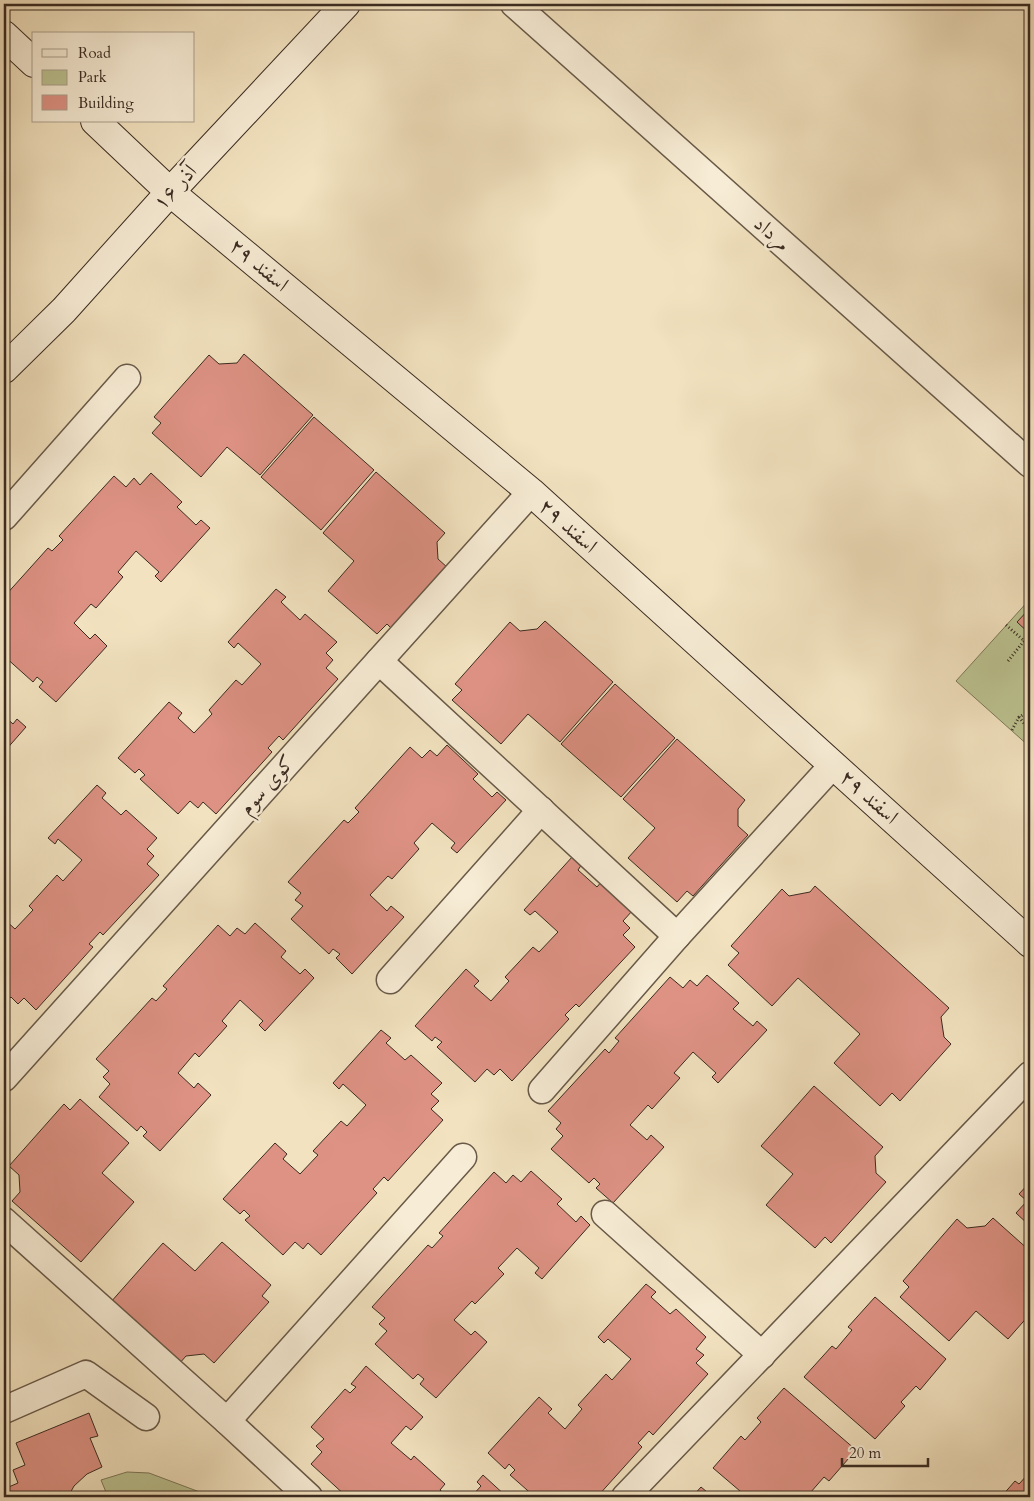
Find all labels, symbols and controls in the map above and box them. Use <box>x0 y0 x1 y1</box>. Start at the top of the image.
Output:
legend <box>32 32 195 122</box>
text: Road <box>78 43 111 63</box>
text: Park <box>78 67 107 87</box>
text: Building <box>78 93 134 113</box>
street label: ۱۶ آذر <box>146 156 205 216</box>
street label: مرداد <box>747 210 797 258</box>
street label: ۲۹ اسفند <box>223 232 295 298</box>
street label: ۲۹ اسفند <box>532 492 604 560</box>
street label: کوی سوم <box>232 749 304 823</box>
street label: ۲۹ اسفند <box>833 763 905 831</box>
scale bar <box>842 1436 928 1468</box>
text: 20 m <box>849 1443 881 1463</box>

